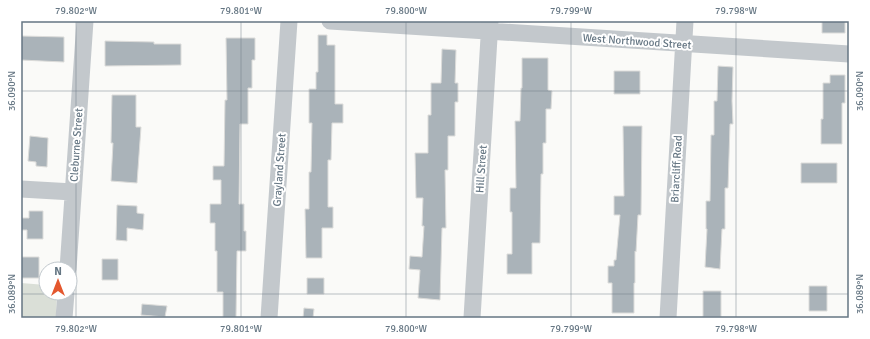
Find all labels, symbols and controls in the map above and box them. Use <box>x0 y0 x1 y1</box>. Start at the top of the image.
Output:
text: 79.802°W <box>55 5 97 17</box>
text: 79.801°W <box>220 5 262 17</box>
text: 79.800°W <box>385 5 427 17</box>
text: 79.799°W <box>550 5 592 17</box>
text: 79.798°W <box>715 5 757 17</box>
street label: West Northwood Street <box>582 31 692 52</box>
text: 36.090°N <box>6 71 18 111</box>
text: 36.090°N <box>854 71 866 111</box>
street label: Cleburne Street <box>67 108 86 182</box>
street label: Grayland Street <box>270 133 289 207</box>
street label: Briarcliff Road <box>668 135 685 203</box>
street label: Hill Street <box>473 145 490 193</box>
north arrow <box>38 261 78 301</box>
text: N <box>54 265 62 278</box>
text: 36.089°N <box>6 274 18 314</box>
text: 36.089°N <box>854 274 866 314</box>
text: 79.802°W <box>55 323 97 335</box>
text: 79.801°W <box>220 323 262 335</box>
text: 79.800°W <box>385 323 427 335</box>
text: 79.799°W <box>550 323 592 335</box>
text: 79.798°W <box>715 323 757 335</box>

